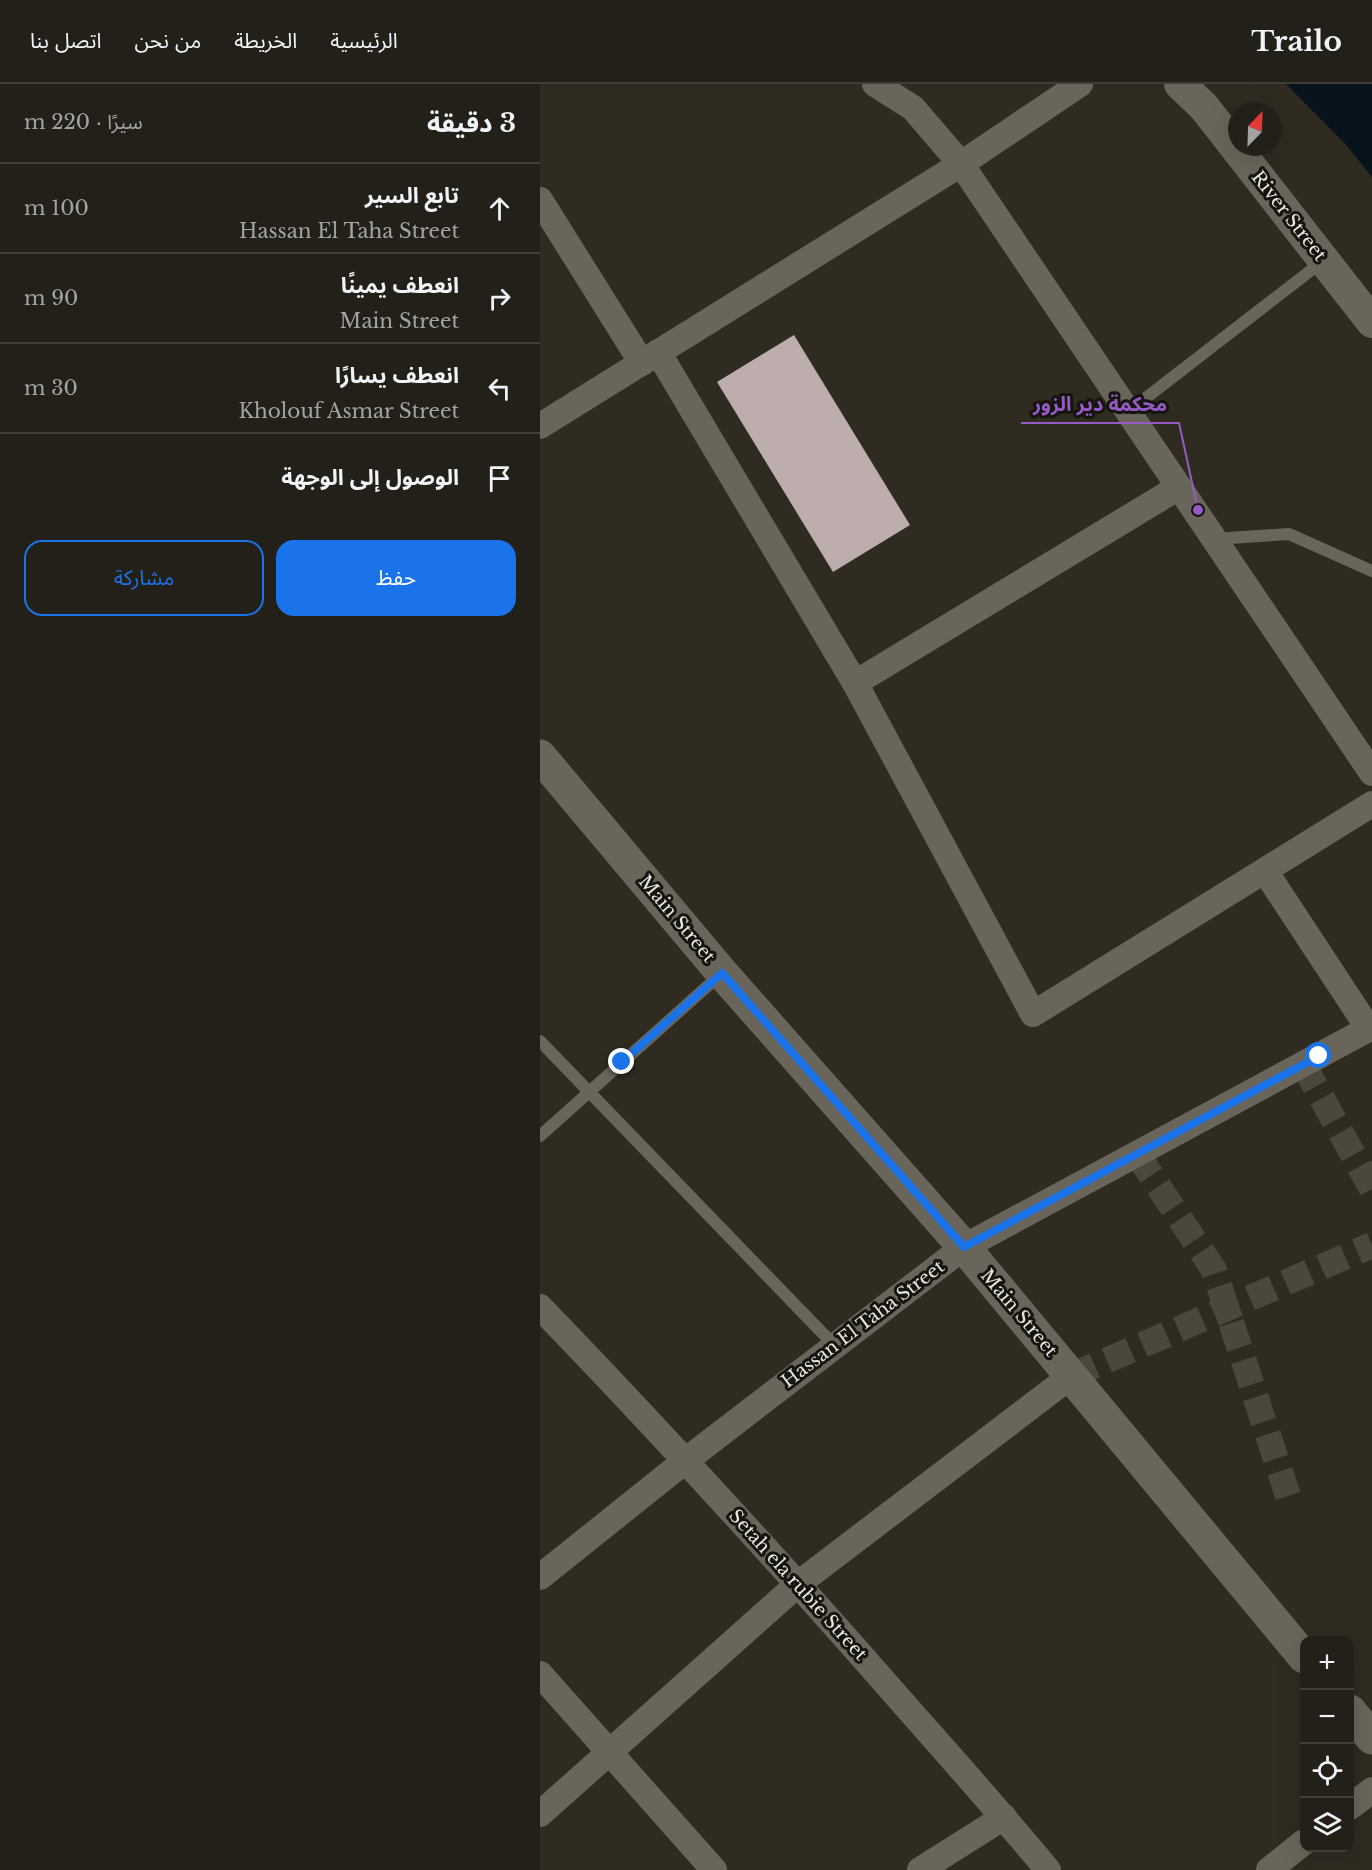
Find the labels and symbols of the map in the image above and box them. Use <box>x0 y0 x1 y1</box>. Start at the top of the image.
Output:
north arrow <box>1228 102 1282 156</box>
street label: River Street <box>1247 166 1331 266</box>
callout: محكمة دير الزور <box>1021 385 1179 423</box>
text: محكمة دير الزور <box>1032 392 1167 416</box>
street label: Main Street <box>634 871 720 967</box>
route start <box>1305 1042 1331 1068</box>
route end <box>608 1048 634 1074</box>
street label: Hassan El Taha Street <box>777 1256 949 1392</box>
street label: Main Street <box>976 1265 1062 1361</box>
street label: Setah ela rubie Street <box>724 1505 872 1665</box>

